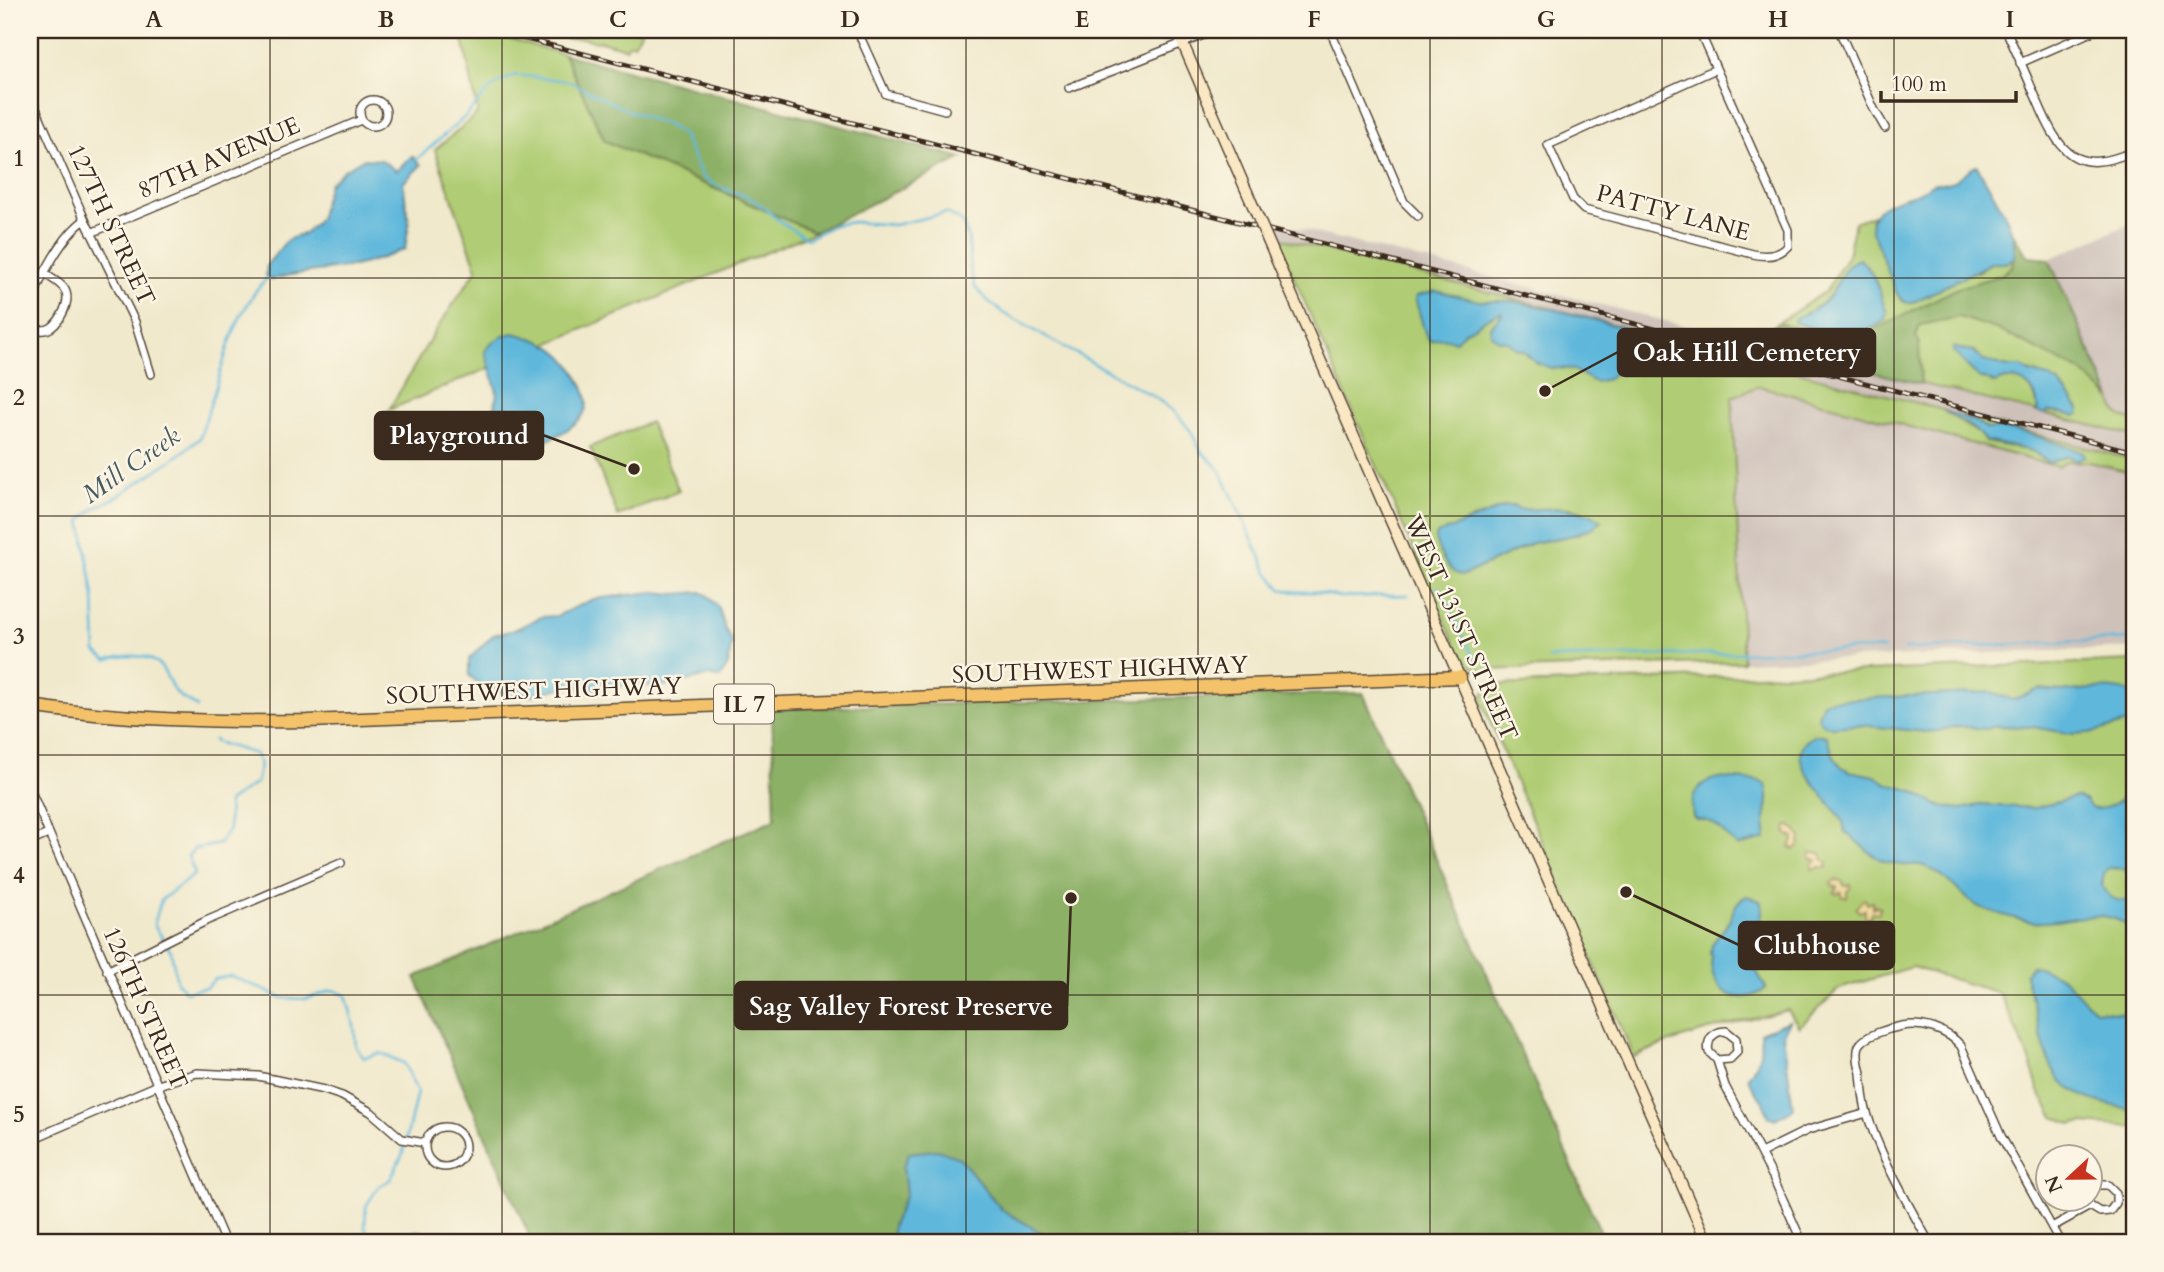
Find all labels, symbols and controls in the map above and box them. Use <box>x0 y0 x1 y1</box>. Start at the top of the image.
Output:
text: A <box>145 4 163 35</box>
text: B <box>378 4 394 35</box>
text: C <box>609 4 627 35</box>
text: D <box>840 4 860 35</box>
text: E <box>1075 4 1089 35</box>
text: F <box>1307 4 1321 35</box>
text: G <box>1537 4 1556 35</box>
text: H <box>1768 4 1788 35</box>
text: I <box>2006 4 2014 35</box>
scale bar <box>1881 60 2015 104</box>
text: 100 m <box>1891 70 1947 99</box>
street label: 87TH AVENUE <box>133 109 305 207</box>
street label: 127TH STREET <box>59 139 163 311</box>
text: 1 <box>13 143 25 174</box>
street label: PATTY LANE <box>1593 177 1753 249</box>
callout: Oak Hill Cemetery <box>1618 329 1875 376</box>
text: Oak Hill Cemetery <box>1633 335 1862 370</box>
text: 2 <box>13 382 25 413</box>
callout: Playground <box>375 412 543 459</box>
water label: Mill Creek <box>75 418 187 512</box>
text: Playground <box>389 418 529 453</box>
street label: WEST 131ST STREET <box>1396 509 1526 746</box>
text: 3 <box>13 621 25 652</box>
street label: SOUTHWEST HIGHWAY <box>951 648 1249 692</box>
street label: SOUTHWEST HIGHWAY <box>385 669 683 713</box>
road number: IL 7 <box>714 684 774 724</box>
text: 4 <box>13 860 25 891</box>
street label: 126TH STREET <box>94 922 196 1094</box>
callout: Clubhouse <box>1739 922 1894 969</box>
text: Clubhouse <box>1753 928 1881 963</box>
callout: Sag Valley Forest Preserve <box>735 982 1067 1029</box>
text: Sag Valley Forest Preserve <box>749 989 1053 1024</box>
text: 5 <box>13 1099 25 1130</box>
north arrow <box>2035 1142 2104 1212</box>
text: N <box>2039 1171 2069 1197</box>

